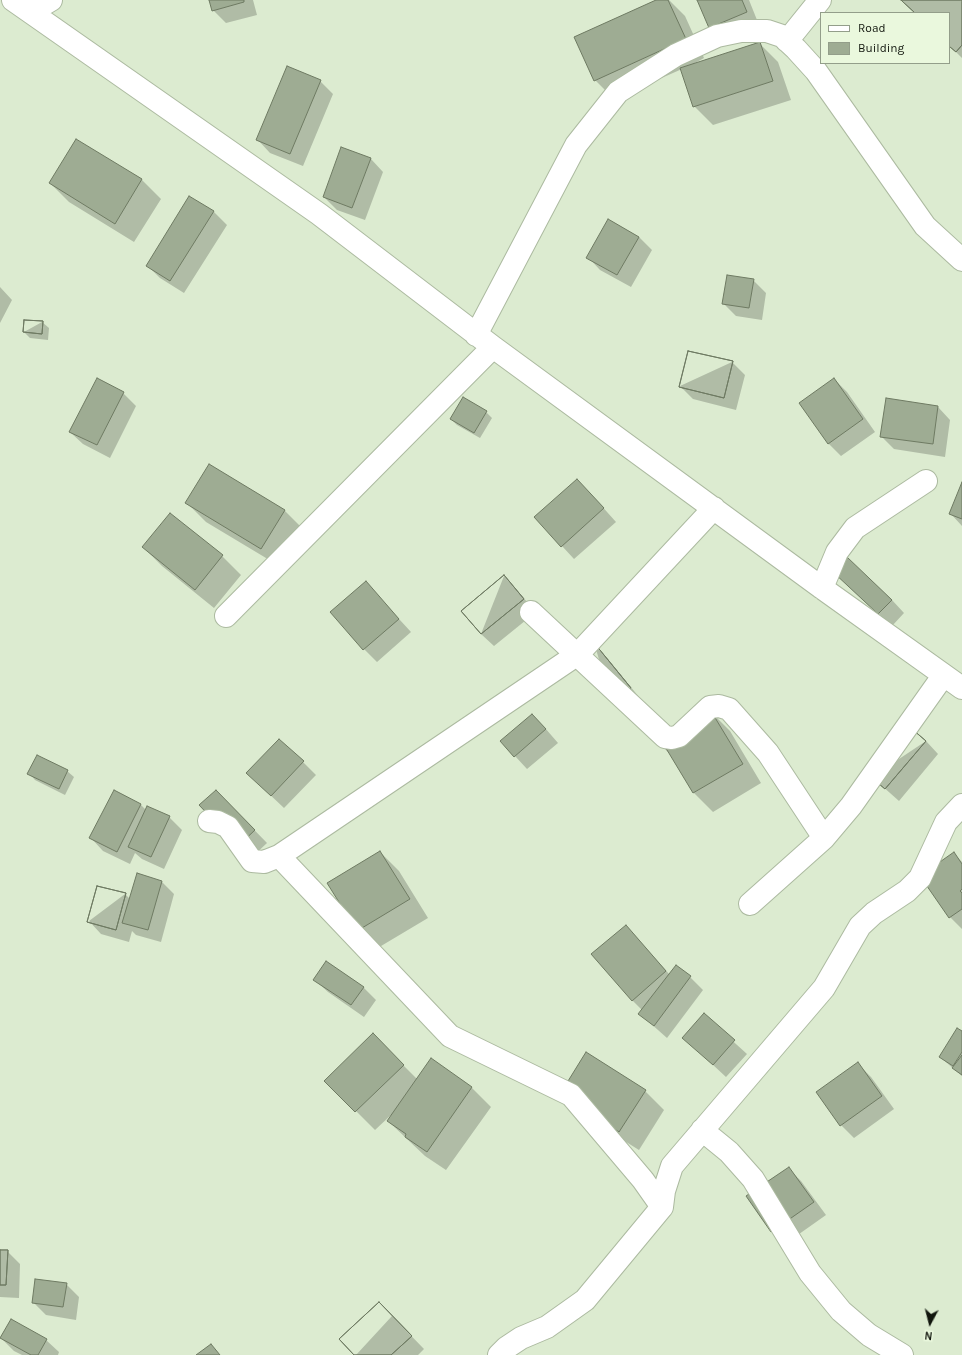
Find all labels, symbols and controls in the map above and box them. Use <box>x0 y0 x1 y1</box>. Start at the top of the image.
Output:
legend <box>820 12 950 64</box>
text: Road <box>858 21 886 35</box>
text: Building <box>858 41 904 55</box>
north arrow <box>910 1303 950 1343</box>
text: N <box>924 1328 933 1342</box>

